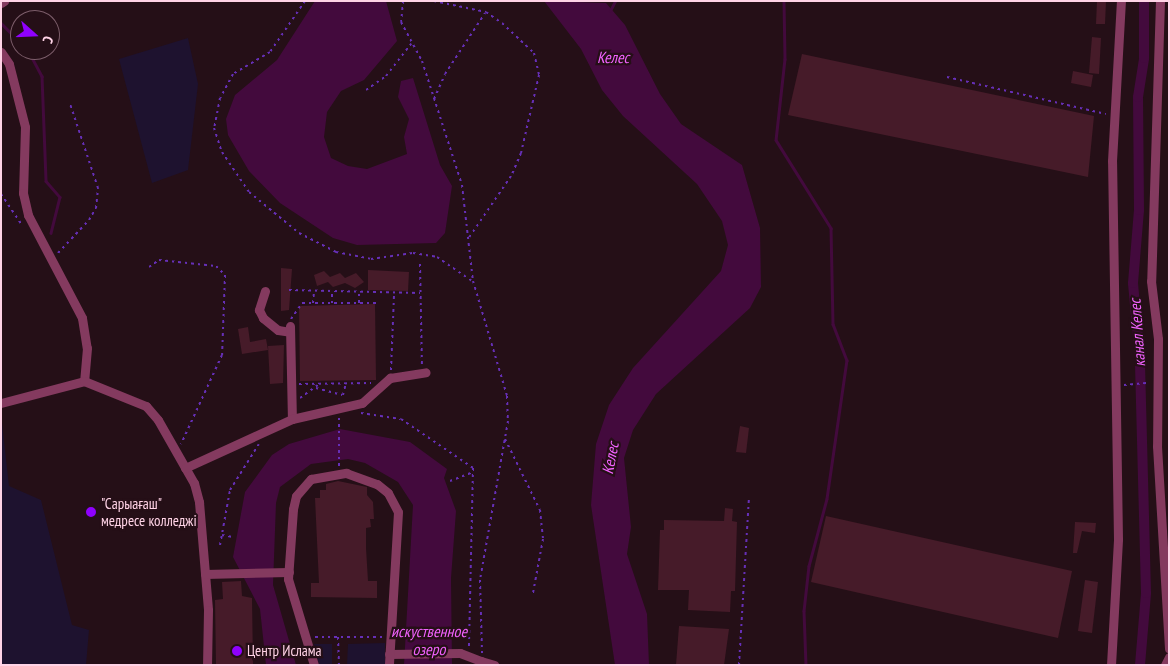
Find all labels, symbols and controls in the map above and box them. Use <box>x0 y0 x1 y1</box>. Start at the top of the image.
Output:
north arrow <box>10 10 60 60</box>
text: С <box>39 34 58 46</box>
water label: Келес <box>597 47 629 67</box>
water label: канал Келес <box>1125 298 1149 368</box>
water label: Келес <box>598 440 622 476</box>
place label: "Сарыағаш" медресе колледжі <box>101 494 197 529</box>
marker: "Сарыағаш" медресе колледжі <box>85 506 97 518</box>
water label: искуственное озеро <box>391 621 467 659</box>
place label: Центр Ислама <box>247 642 322 660</box>
marker: Центр Ислама <box>231 645 243 657</box>

